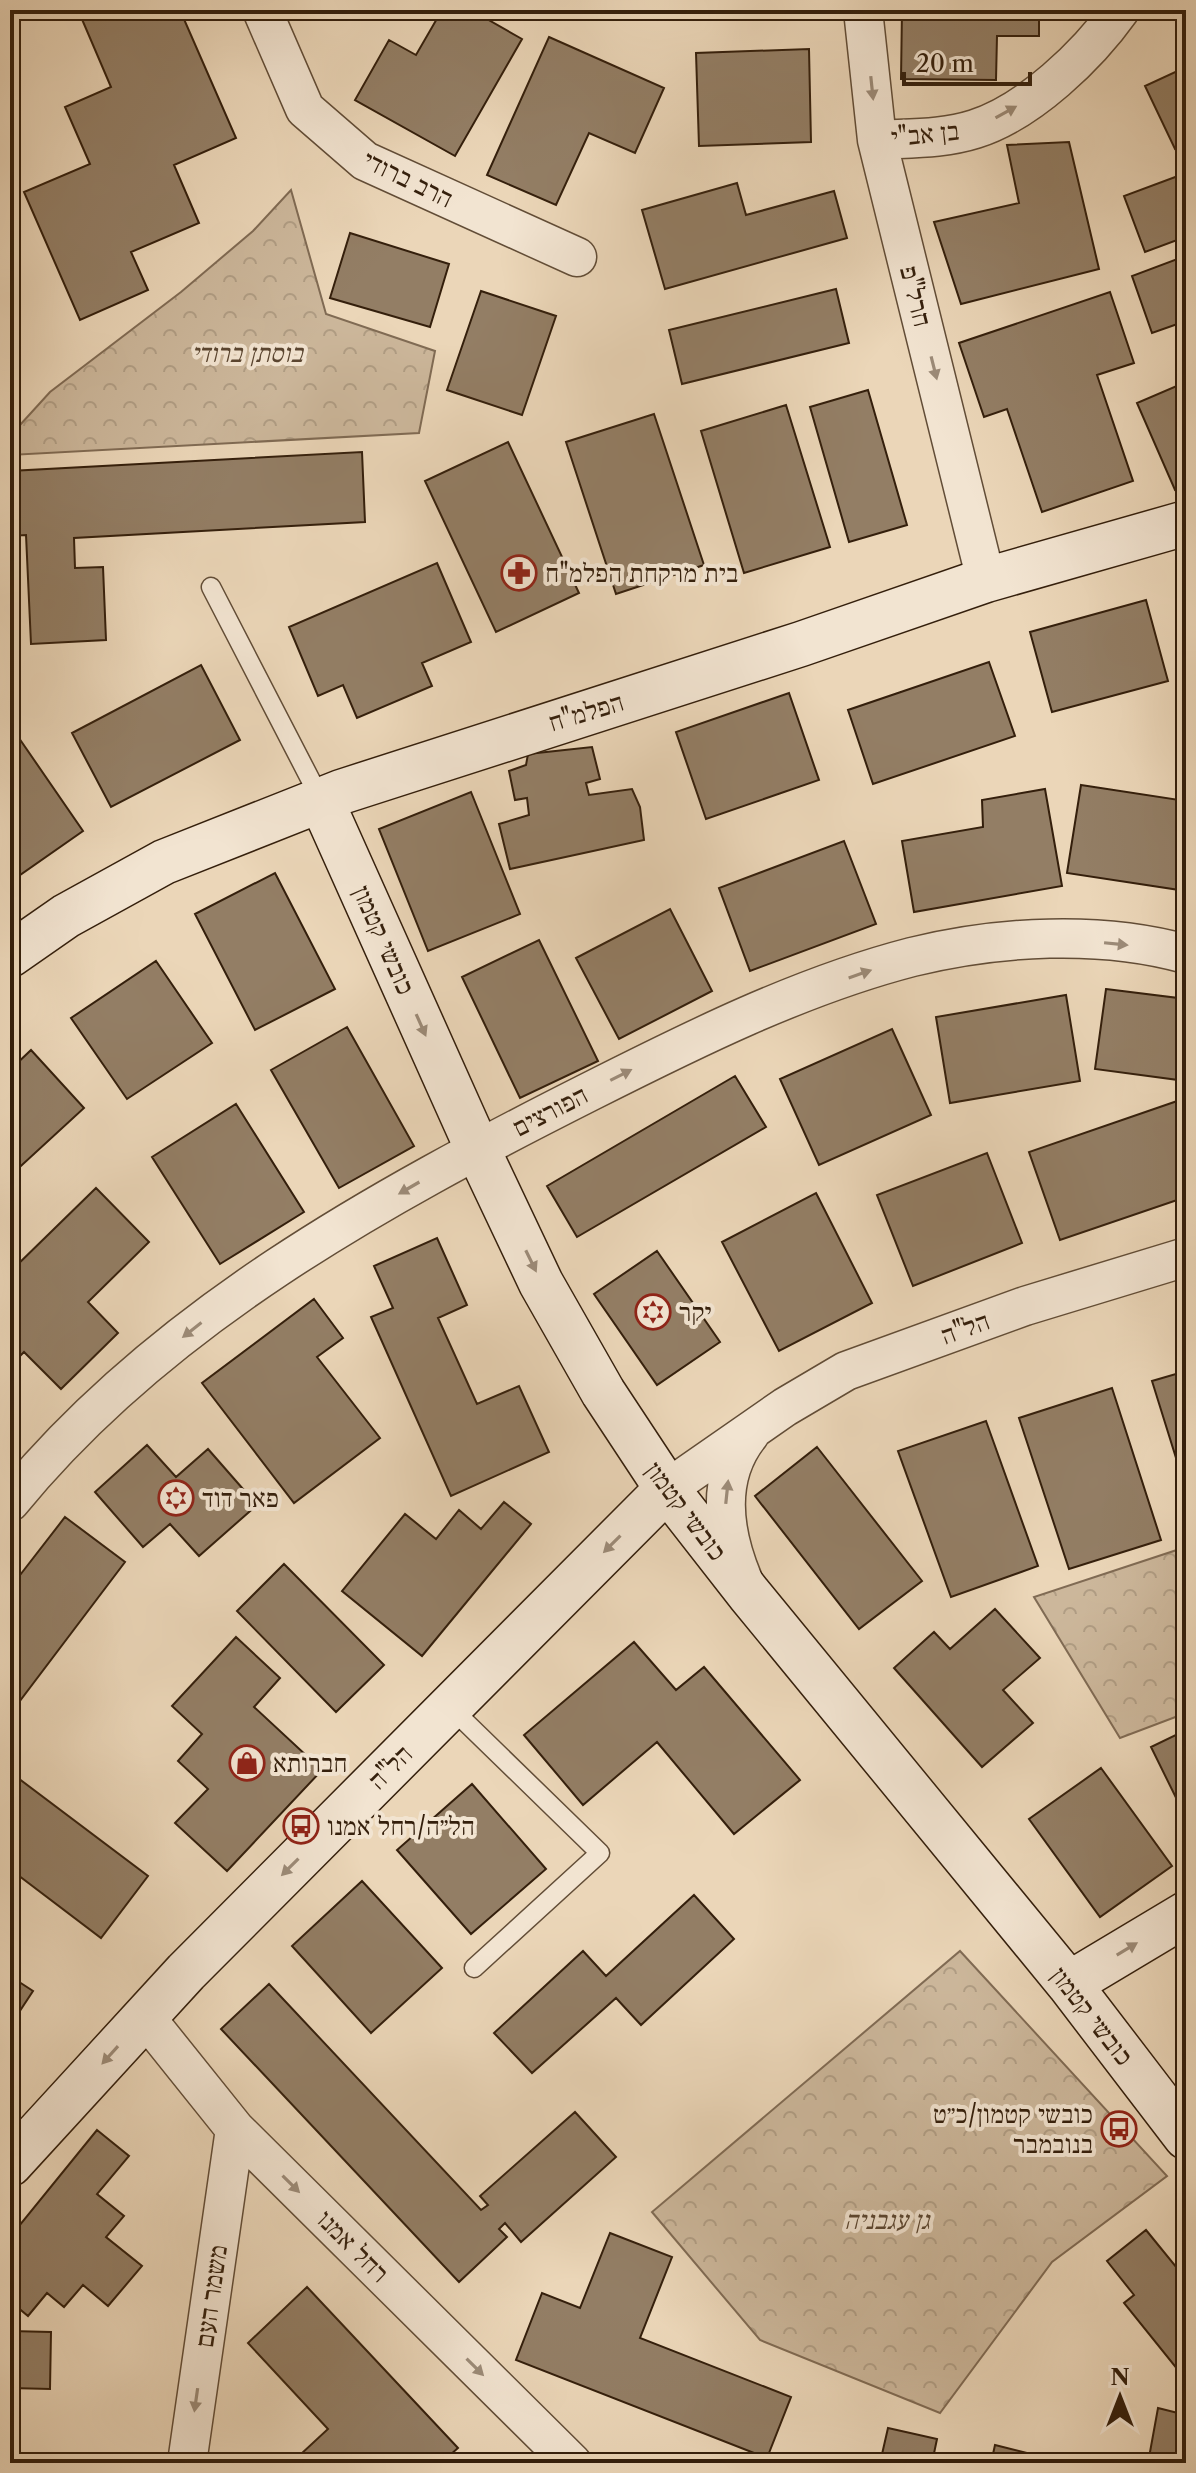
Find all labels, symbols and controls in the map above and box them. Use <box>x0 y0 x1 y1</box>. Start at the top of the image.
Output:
scale bar <box>904 36 1030 86</box>
text: 20 m <box>916 49 974 78</box>
one-way arrow <box>865 75 878 100</box>
one-way arrow <box>995 105 1017 119</box>
street label: בן אב"י <box>889 115 961 153</box>
street label: הרב ברודי <box>358 143 458 215</box>
street label: חרל"פ <box>893 262 939 330</box>
park label: בוסתן ברודי <box>191 337 304 369</box>
one-way arrow <box>929 356 941 381</box>
pharmacy icon: בית מרקחת הפלמ"ח <box>500 554 538 592</box>
place label: בית מרקחת הפלמ"ח <box>545 557 738 589</box>
street label: הפלמ"ח <box>544 685 628 739</box>
street label: כובשי קטמון <box>346 881 422 999</box>
one-way arrow <box>1104 937 1129 950</box>
one-way arrow <box>849 968 873 980</box>
one-way arrow <box>415 1013 428 1036</box>
one-way arrow <box>610 1069 633 1082</box>
street label: הפורצים <box>507 1079 593 1143</box>
one-way arrow <box>398 1181 420 1195</box>
one-way arrow <box>524 1249 537 1272</box>
synagogue icon: יקר <box>634 1293 672 1331</box>
place label: יקר <box>679 1296 712 1328</box>
street label: הל"ה <box>936 1304 994 1352</box>
one-way arrow <box>182 1321 202 1338</box>
street label: כובשי קטמון <box>638 1455 734 1567</box>
synagogue icon: פאר דוד <box>157 1479 195 1517</box>
one-way arrow <box>720 1479 733 1504</box>
place label: פאר דוד <box>202 1482 279 1514</box>
one-way arrow <box>603 1534 622 1553</box>
street label: הל"ה <box>361 1738 419 1796</box>
shop icon: חברותא <box>228 1744 266 1782</box>
place label: חברותא <box>273 1747 348 1779</box>
bus stop icon: הל״ה/רחל אמנו <box>282 1807 320 1845</box>
place label: הל״ה/רחל אמנו <box>327 1810 475 1842</box>
one-way arrow <box>281 1857 300 1876</box>
one-way arrow <box>1116 1942 1138 1956</box>
street label: כובשי קטמון <box>1044 1960 1140 2072</box>
one-way arrow <box>102 2045 120 2064</box>
place label: כובשי קטמון/כ״ט בנובמבר <box>933 2098 1093 2160</box>
bus stop icon: כובשי קטמון/כ״ט בנובמבר <box>1100 2110 1138 2148</box>
one-way arrow <box>281 2174 300 2192</box>
street label: רחל אמנו <box>310 2203 396 2289</box>
park label: גן עגבניה <box>844 2204 931 2236</box>
street label: משמר העם <box>188 2243 234 2349</box>
one-way arrow <box>465 2357 484 2376</box>
north arrow <box>1080 2357 1160 2437</box>
text: N <box>1110 2364 1130 2391</box>
one-way arrow <box>189 2388 202 2413</box>

